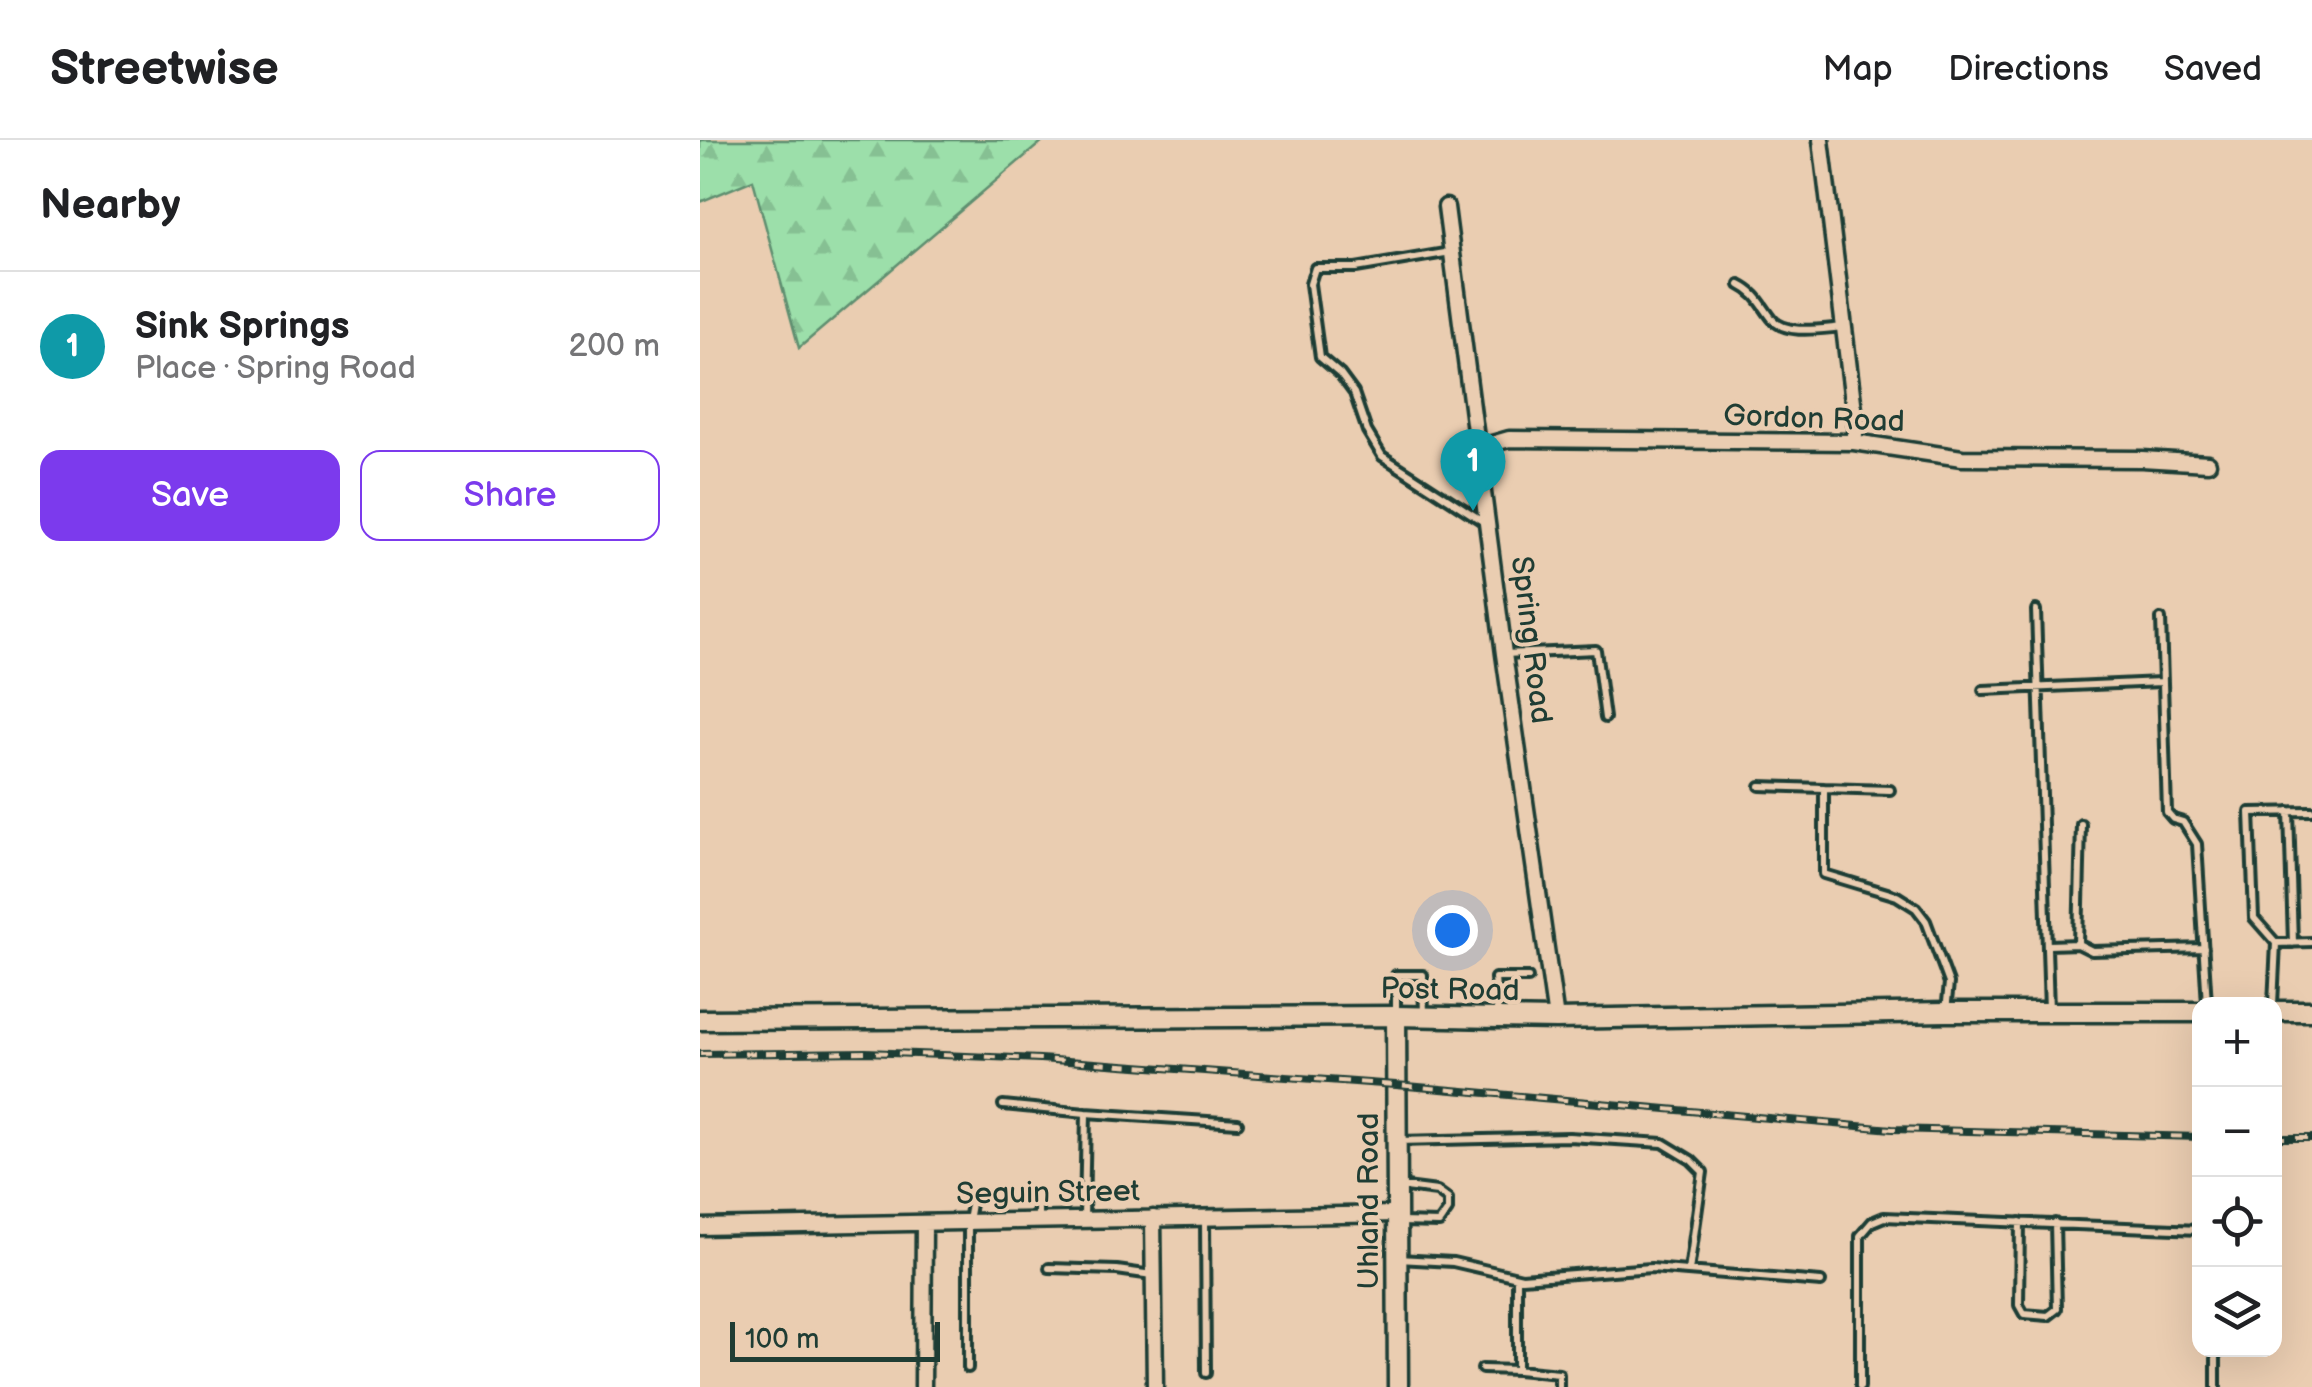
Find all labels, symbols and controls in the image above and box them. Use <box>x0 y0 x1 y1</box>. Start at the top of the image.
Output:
text: Streetwise <box>50 41 279 98</box>
text: Map <box>1823 48 1893 91</box>
text: Directions <box>1948 48 2109 91</box>
text: Saved <box>2164 48 2262 91</box>
text: Nearby <box>40 180 180 231</box>
text: Sink Springs <box>135 304 350 349</box>
text: 1 <box>66 327 79 366</box>
text: 200 m <box>568 327 660 366</box>
text: Place · Spring Road <box>135 349 416 388</box>
street label: Gordon Road <box>1723 398 1905 440</box>
pin: 1 <box>1440 428 1506 511</box>
button: Save <box>40 450 340 541</box>
button: Share <box>360 450 660 541</box>
street label: Spring Road <box>1503 554 1559 726</box>
your location <box>1427 905 1478 956</box>
street label: Post Road <box>1380 971 1520 1009</box>
map controls <box>2192 997 2282 1357</box>
button: + <box>2192 997 2282 1087</box>
button: − <box>2192 1087 2282 1177</box>
street label: Uhland Road <box>1351 1113 1387 1289</box>
street label: Seguin Street <box>956 1173 1140 1213</box>
button: locate <box>2192 1177 2282 1267</box>
button: layers <box>2192 1267 2282 1357</box>
scale bar <box>730 1317 940 1362</box>
text: 100 m <box>745 1323 819 1356</box>

